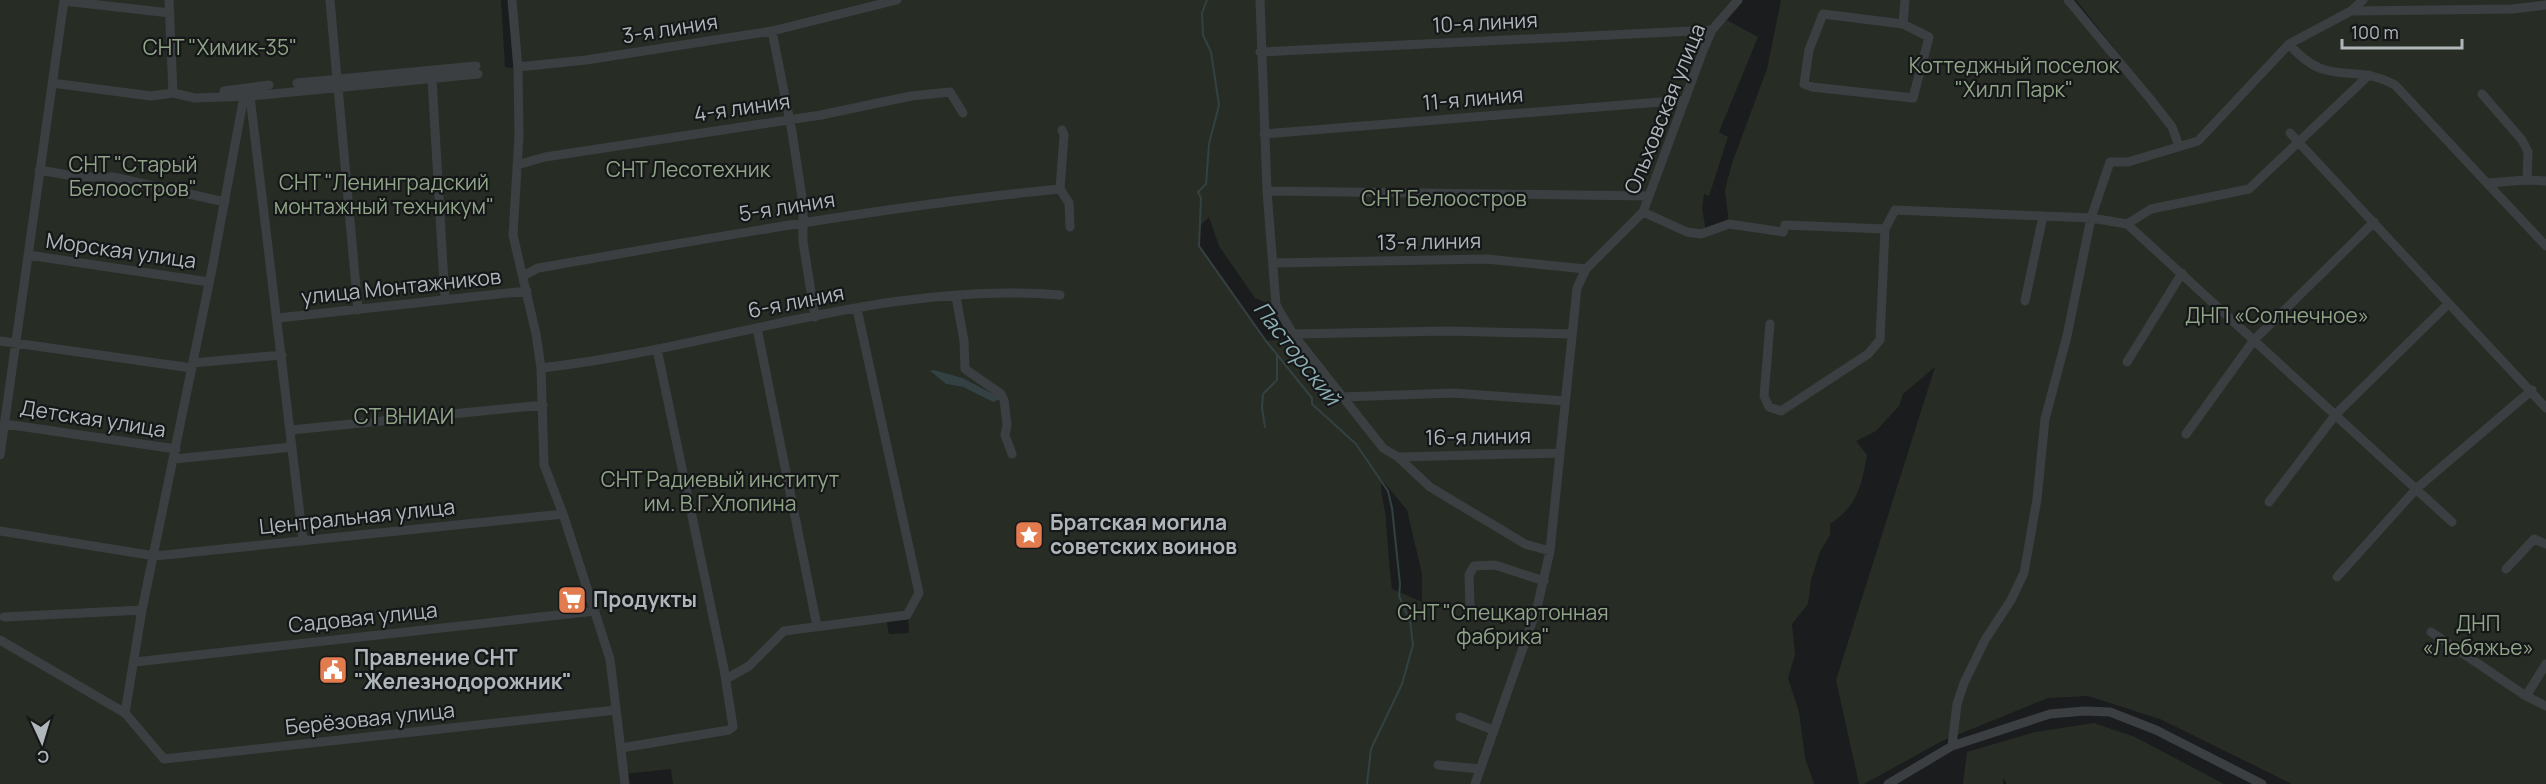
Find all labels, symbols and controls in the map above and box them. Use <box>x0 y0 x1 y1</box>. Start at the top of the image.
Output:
street label: 10-я линия <box>1431 5 1538 39</box>
street label: 3-я линия <box>620 7 720 49</box>
scale bar <box>2342 12 2462 50</box>
street label: Ольховская улица <box>1617 19 1711 198</box>
text: 100 m <box>2351 20 2399 44</box>
park label: СНТ "Химик-35" <box>143 33 297 61</box>
park label: Коттеджный поселок "Хилл Парк" <box>1909 51 2120 103</box>
street label: 11-я линия <box>1421 80 1524 116</box>
street label: 4-я линия <box>692 86 792 128</box>
park label: СНТ "Старый Белоостров" <box>68 150 198 202</box>
park label: СНТ Лесотехник <box>606 155 771 183</box>
park label: СНТ "Ленинградский монтажный техникум" <box>274 168 494 220</box>
park label: СНТ Белоостров <box>1361 184 1527 212</box>
street label: 5-я линия <box>737 185 837 227</box>
street label: Морская улица <box>44 226 198 274</box>
street label: 13-я линия <box>1377 226 1481 256</box>
street label: улица Монтажников <box>300 262 502 310</box>
street label: 6-я линия <box>745 278 846 324</box>
water label: Пасторский <box>1247 295 1348 412</box>
park label: ДНП «Солнечное» <box>2185 301 2369 329</box>
street label: Детская улица <box>18 393 168 443</box>
park label: СТ ВНИАИ <box>354 402 454 430</box>
street label: 16-я линия <box>1425 421 1531 451</box>
park label: СНТ Радиевый институт им. В.Г.Хлопина <box>601 465 840 517</box>
street label: Центральная улица <box>258 492 456 540</box>
place label: Братская могила советских воинов <box>1050 508 1237 560</box>
place icon: Братская могила советских воинов <box>1013 519 1045 551</box>
supermarket icon: Продукты <box>556 584 588 616</box>
place label: Продукты <box>593 585 697 613</box>
street label: Садовая улица <box>287 595 439 639</box>
park label: СНТ "Спецкартонная фабрика" <box>1397 598 1609 650</box>
park label: ДНП «Лебяжье» <box>2422 609 2534 661</box>
place label: Правление СНТ "Железнодорожник" <box>354 643 572 695</box>
public building icon: Правление СНТ "Железнодорожник" <box>317 654 349 686</box>
street label: Берёзовая улица <box>284 695 456 741</box>
north arrow <box>12 712 72 772</box>
text: С <box>36 746 50 768</box>

